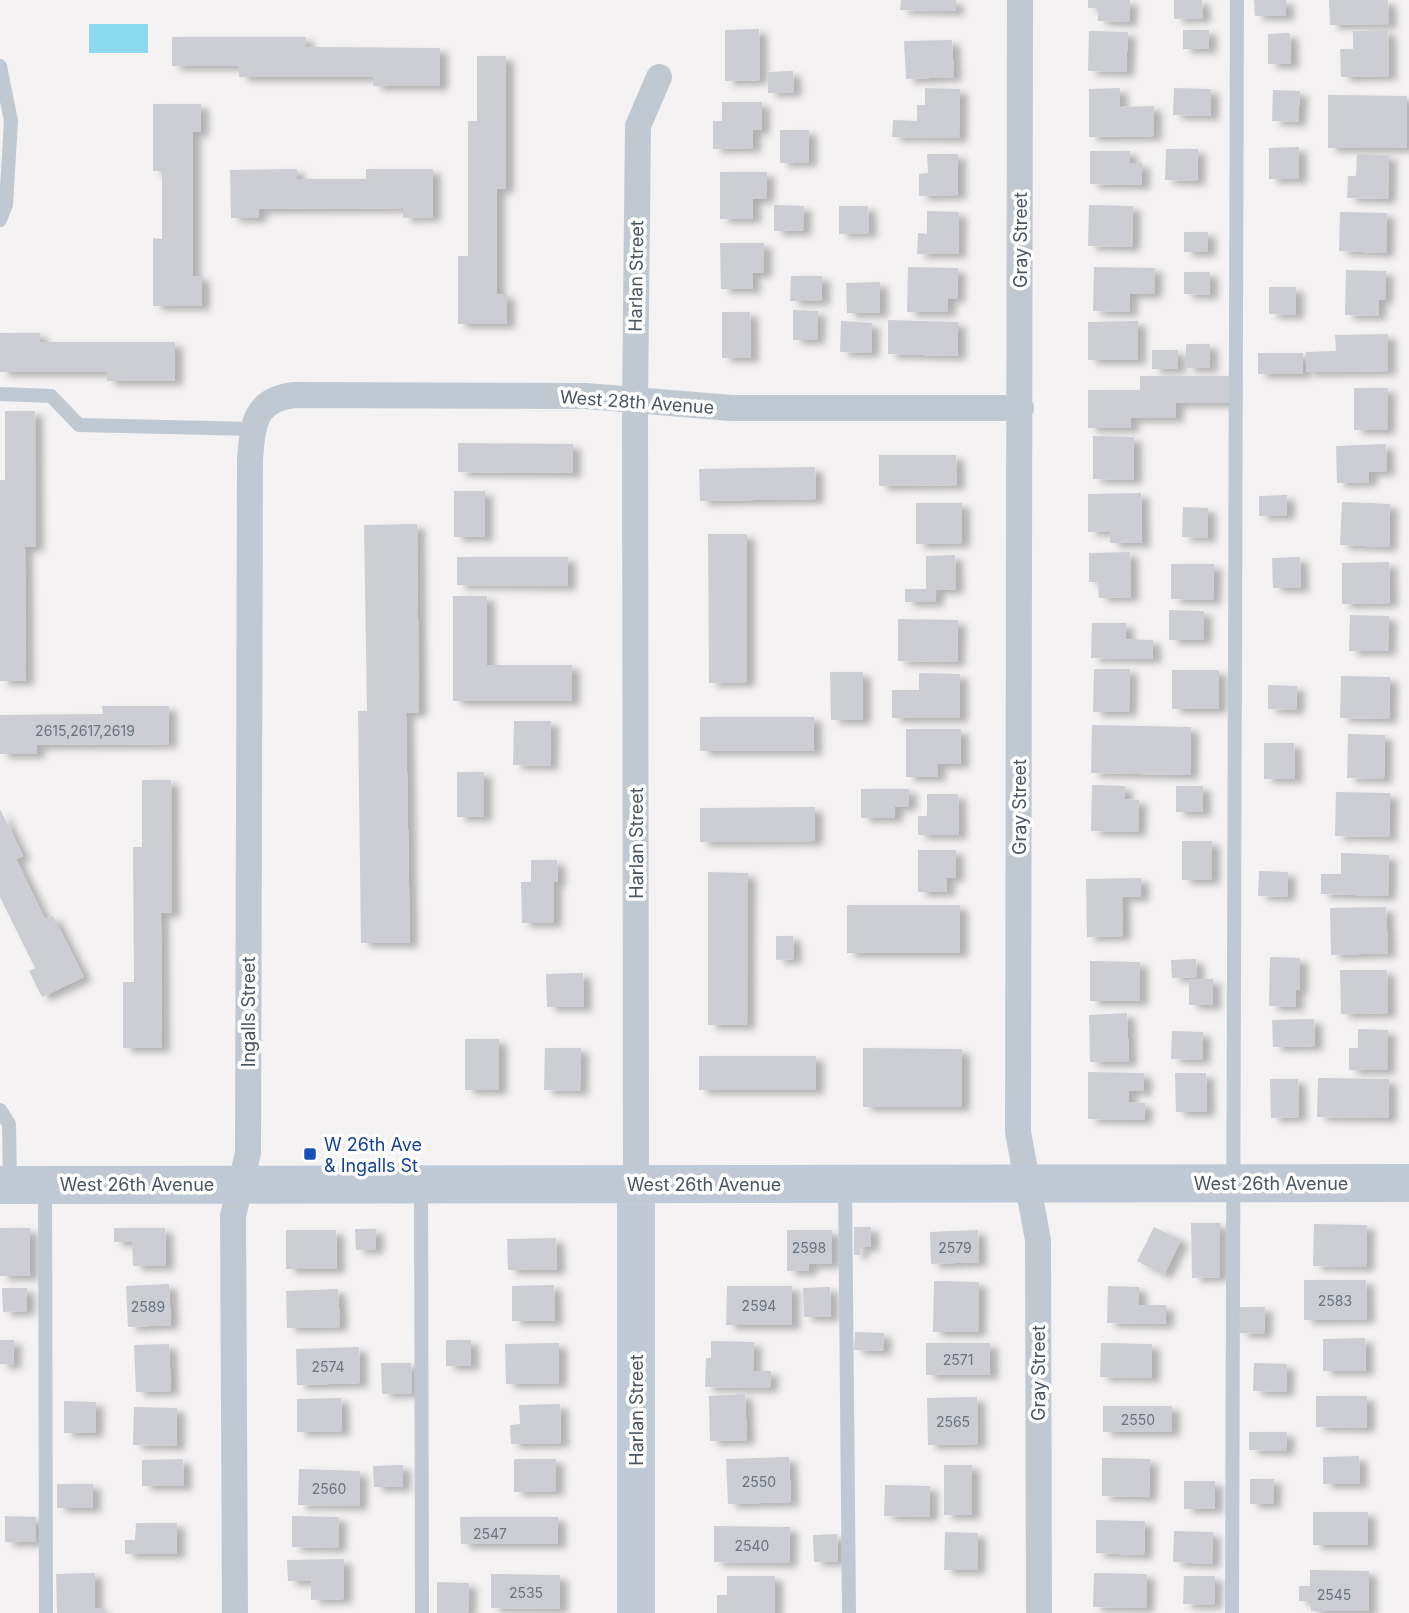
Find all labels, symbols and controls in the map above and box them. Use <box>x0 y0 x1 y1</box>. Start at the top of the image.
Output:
street label: Gray Street <box>1010 192 1031 288</box>
street label: Harlan Street <box>625 220 647 332</box>
street label: West 28th Avenue <box>559 386 715 418</box>
house number: 2615,2617,2619 <box>35 722 135 739</box>
street label: Gray Street <box>1009 759 1030 855</box>
street label: Harlan Street <box>626 787 647 899</box>
street label: Ingalls Street <box>238 957 259 1067</box>
place label: W 26th Ave & Ingalls St <box>324 1134 422 1176</box>
marker: W 26th Ave & Ingalls St <box>302 1146 318 1162</box>
street label: West 26th Avenue <box>1194 1173 1348 1194</box>
street label: West 26th Avenue <box>60 1174 214 1195</box>
street label: West 26th Avenue <box>627 1174 781 1195</box>
house number: 2598 <box>792 1239 826 1256</box>
house number: 2579 <box>938 1239 972 1256</box>
house number: 2583 <box>1318 1292 1352 1309</box>
house number: 2594 <box>742 1297 776 1314</box>
house number: 2589 <box>131 1298 165 1315</box>
street label: Gray Street <box>1028 1325 1049 1421</box>
house number: 2571 <box>943 1351 973 1368</box>
street label: Harlan Street <box>626 1354 647 1466</box>
house number: 2574 <box>311 1358 345 1375</box>
house number: 2550 <box>1121 1411 1155 1428</box>
house number: 2565 <box>936 1413 970 1430</box>
house number: 2550 <box>742 1473 776 1490</box>
house number: 2560 <box>312 1480 346 1497</box>
house number: 2547 <box>473 1525 507 1542</box>
house number: 2540 <box>735 1537 769 1554</box>
house number: 2535 <box>509 1584 543 1601</box>
house number: 2545 <box>1317 1586 1351 1603</box>

